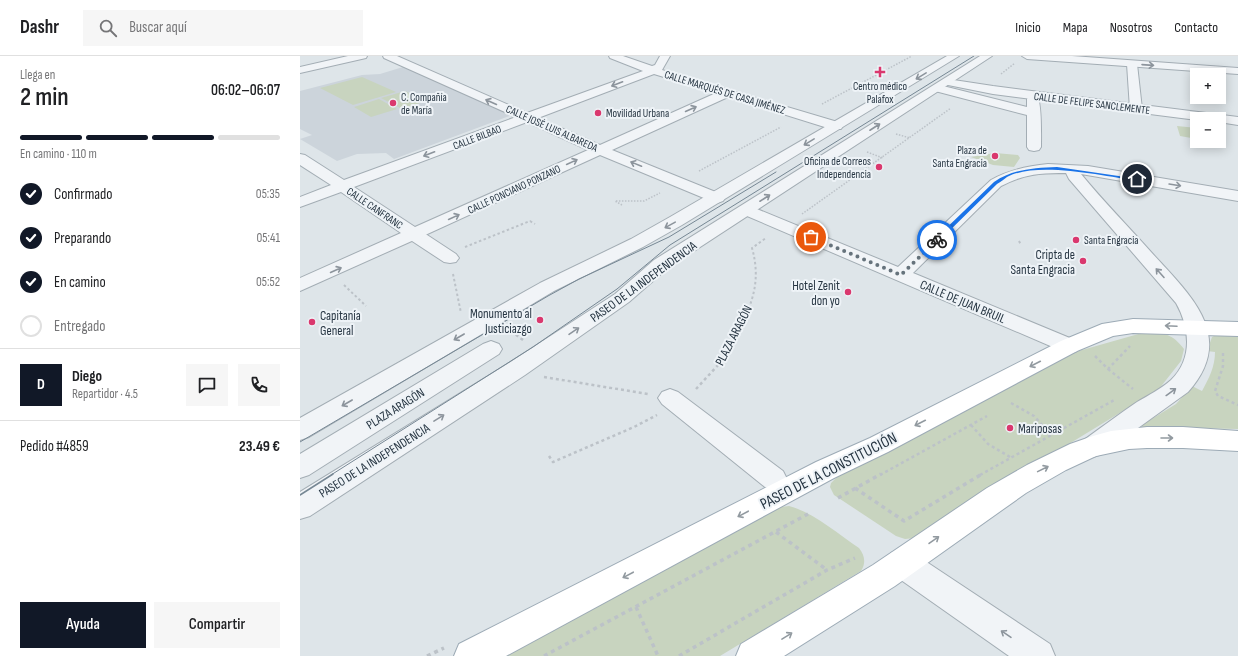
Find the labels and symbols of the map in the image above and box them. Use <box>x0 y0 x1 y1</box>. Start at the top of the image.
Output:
one-way arrow <box>1141 61 1154 68</box>
marker: Centro médico Palafox <box>874 66 886 78</box>
street label: CALLE MARQUÉS DE CASA JIMÉNEZ <box>663 68 787 117</box>
one-way arrow <box>916 72 927 80</box>
place label: Centro médico Palafox <box>853 80 907 106</box>
one-way arrow <box>610 81 623 88</box>
street label: CALLE DE FELIPE SANCLEMENTE <box>1033 90 1151 117</box>
place label: C. Compañía de María <box>401 91 447 117</box>
marker: C. Compañía de María <box>388 98 398 108</box>
one-way arrow <box>486 98 498 105</box>
street label: CALLE JOSÉ LUIS ALBAREDA <box>504 102 600 155</box>
one-way arrow <box>685 105 697 113</box>
place label: Movilidad Urbana <box>606 107 669 120</box>
marker: Movilidad Urbana <box>593 108 603 118</box>
street label: CALLE BILBAO <box>451 122 503 153</box>
one-way arrow <box>869 123 880 131</box>
one-way arrow <box>804 138 815 146</box>
place label: Plaza de Santa Engracia <box>932 144 987 170</box>
one-way arrow <box>424 151 436 159</box>
marker: Plaza de Santa Engracia <box>990 151 1000 161</box>
place label: Oficina de Correos Independencia <box>804 155 871 181</box>
one-way arrow <box>566 158 578 165</box>
one-way arrow <box>631 160 643 168</box>
street label: CALLE PONCIANO PONZANO <box>466 162 563 217</box>
marker: Oficina de Correos Independencia <box>874 162 884 172</box>
pin <box>1120 162 1154 196</box>
one-way arrow <box>1168 182 1181 190</box>
street label: CALLE CANFRANC <box>344 185 405 232</box>
one-way arrow <box>760 193 771 202</box>
one-way arrow <box>448 213 460 220</box>
pin <box>794 220 828 254</box>
courier <box>917 220 957 260</box>
one-way arrow <box>664 221 676 229</box>
place label: Santa Engracia <box>1084 234 1139 247</box>
marker: Santa Engracia <box>1071 235 1081 245</box>
street label: PASEO DE LA INDEPENDENCIA <box>587 238 700 326</box>
place label: Cripta de Santa Engracia <box>1011 247 1075 278</box>
marker: Cripta de Santa Engracia <box>1078 256 1088 266</box>
one-way arrow <box>329 266 341 273</box>
one-way arrow <box>1155 268 1164 278</box>
street label: CALLE DE JUAN BRUIL <box>917 277 1008 327</box>
place label: Hotel Zenit don yo <box>792 278 840 309</box>
marker: Hotel Zenit don yo <box>843 287 853 297</box>
street label: PLAZA ARAGÓN <box>712 303 756 368</box>
place label: Monumento al Justiciazgo <box>470 306 532 337</box>
place label: Capitanía General <box>320 308 361 339</box>
marker: Monumento al Justiciazgo <box>535 315 545 325</box>
marker: Capitanía General <box>307 317 317 327</box>
one-way arrow <box>1165 323 1178 330</box>
one-way arrow <box>568 327 579 335</box>
one-way arrow <box>454 334 466 342</box>
one-way arrow <box>1029 360 1041 368</box>
street label: PLAZA ARAGÓN <box>363 385 428 433</box>
one-way arrow <box>1165 388 1176 396</box>
one-way arrow <box>341 399 353 407</box>
one-way arrow <box>433 414 445 422</box>
street label: PASEO DE LA INDEPENDENCIA <box>316 420 433 501</box>
one-way arrow <box>914 420 926 428</box>
place label: Mariposas <box>1018 421 1062 437</box>
marker: Mariposas <box>1005 423 1015 433</box>
street label: PASEO DE LA CONSTITUCIÓN <box>757 429 900 514</box>
one-way arrow <box>1160 434 1173 442</box>
one-way arrow <box>1036 465 1048 472</box>
one-way arrow <box>737 510 749 518</box>
one-way arrow <box>928 536 939 544</box>
one-way arrow <box>622 572 634 579</box>
one-way arrow <box>1001 630 1012 638</box>
one-way arrow <box>781 631 792 640</box>

